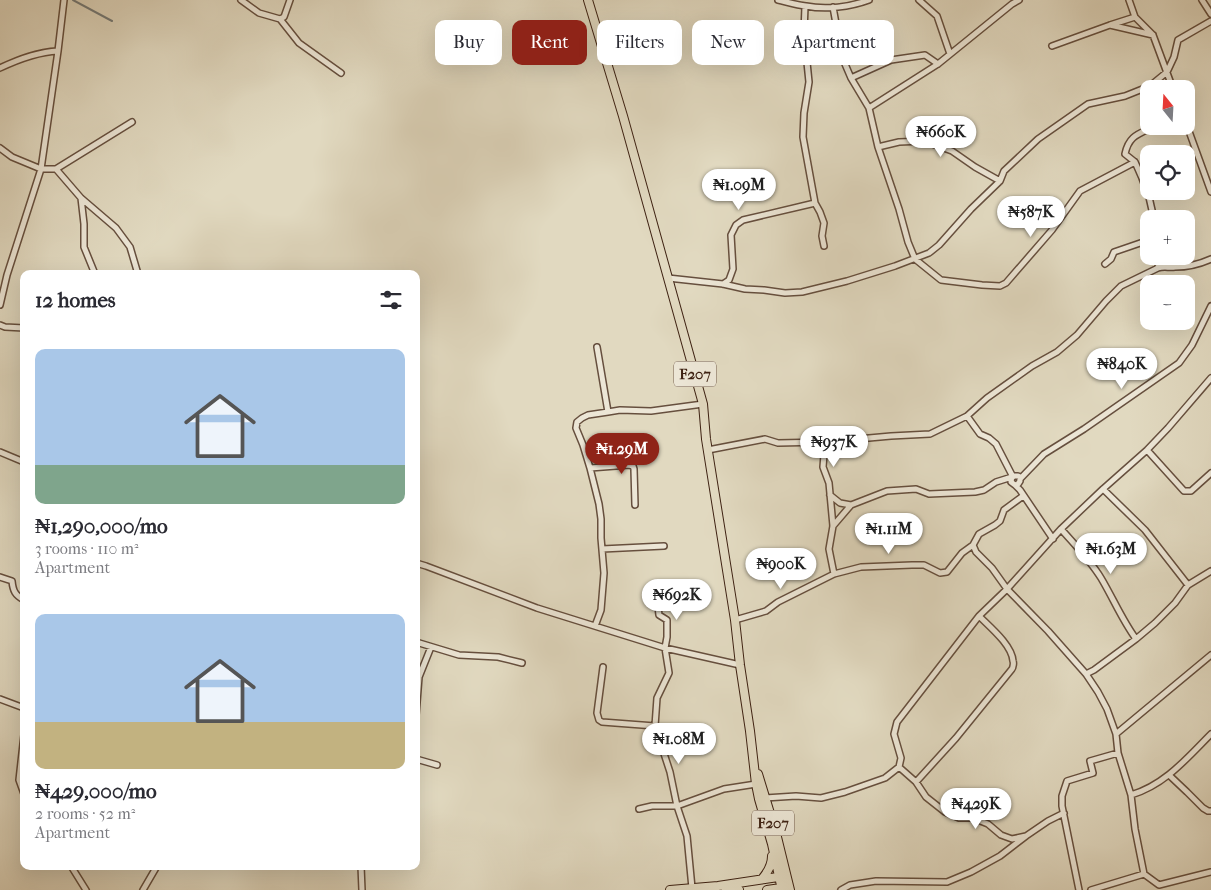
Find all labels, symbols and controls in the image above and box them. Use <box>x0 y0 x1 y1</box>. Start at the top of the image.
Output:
chip: Buy <box>435 20 502 65</box>
chip: Rent <box>512 20 587 65</box>
chip: Filters <box>597 20 682 65</box>
chip: New <box>692 20 764 65</box>
chip: Apartment <box>774 20 894 65</box>
north arrow <box>1140 80 1195 135</box>
map controls <box>1140 80 1195 330</box>
pin: ₦660K <box>906 116 976 158</box>
text: ₦660K <box>916 122 966 141</box>
button: locate <box>1140 145 1195 200</box>
pin: ₦1.09M <box>698 168 780 211</box>
text: ₦1.09M <box>713 175 765 194</box>
pin: ₦587K <box>996 196 1066 238</box>
text: ₦587K <box>1008 202 1054 221</box>
button: + <box>1140 210 1195 265</box>
button: − <box>1140 275 1195 330</box>
icon: filters <box>377 286 405 314</box>
text: 12 homes <box>35 288 116 312</box>
pin: ₦840K <box>1087 348 1157 390</box>
text: ₦840K <box>1097 354 1147 373</box>
road number: F207 <box>674 362 716 386</box>
icon: home <box>175 381 265 471</box>
pin: ₦937K <box>799 426 869 468</box>
pin: ₦1.29M <box>581 432 663 475</box>
text: ₦937K <box>811 432 857 451</box>
text: ₦1.29M <box>596 439 648 458</box>
pin: ₦1.11M <box>848 512 930 555</box>
text: ₦1,290,000/mo <box>35 514 168 538</box>
text: ₦1.11M <box>866 519 912 538</box>
pin: ₦1.63M <box>1070 532 1152 575</box>
text: 3 rooms · 110 m² <box>35 539 139 558</box>
text: ₦1.63M <box>1086 539 1136 558</box>
pin: ₦900K <box>746 548 816 590</box>
text: ₦900K <box>756 554 806 573</box>
text: Apartment <box>35 558 110 577</box>
pin: ₦692K <box>642 578 712 621</box>
text: ₦692K <box>653 585 701 604</box>
icon: home <box>175 646 265 736</box>
pin: ₦1.08M <box>638 722 720 765</box>
text: ₦1.08M <box>653 729 705 748</box>
text: ₦429,000/mo <box>35 779 157 803</box>
pin: ₦429K <box>941 788 1011 830</box>
text: ₦429K <box>951 794 1001 813</box>
text: 2 rooms · 52 m² <box>35 804 135 823</box>
road number: F207 <box>752 810 794 836</box>
text: Apartment <box>35 823 110 842</box>

